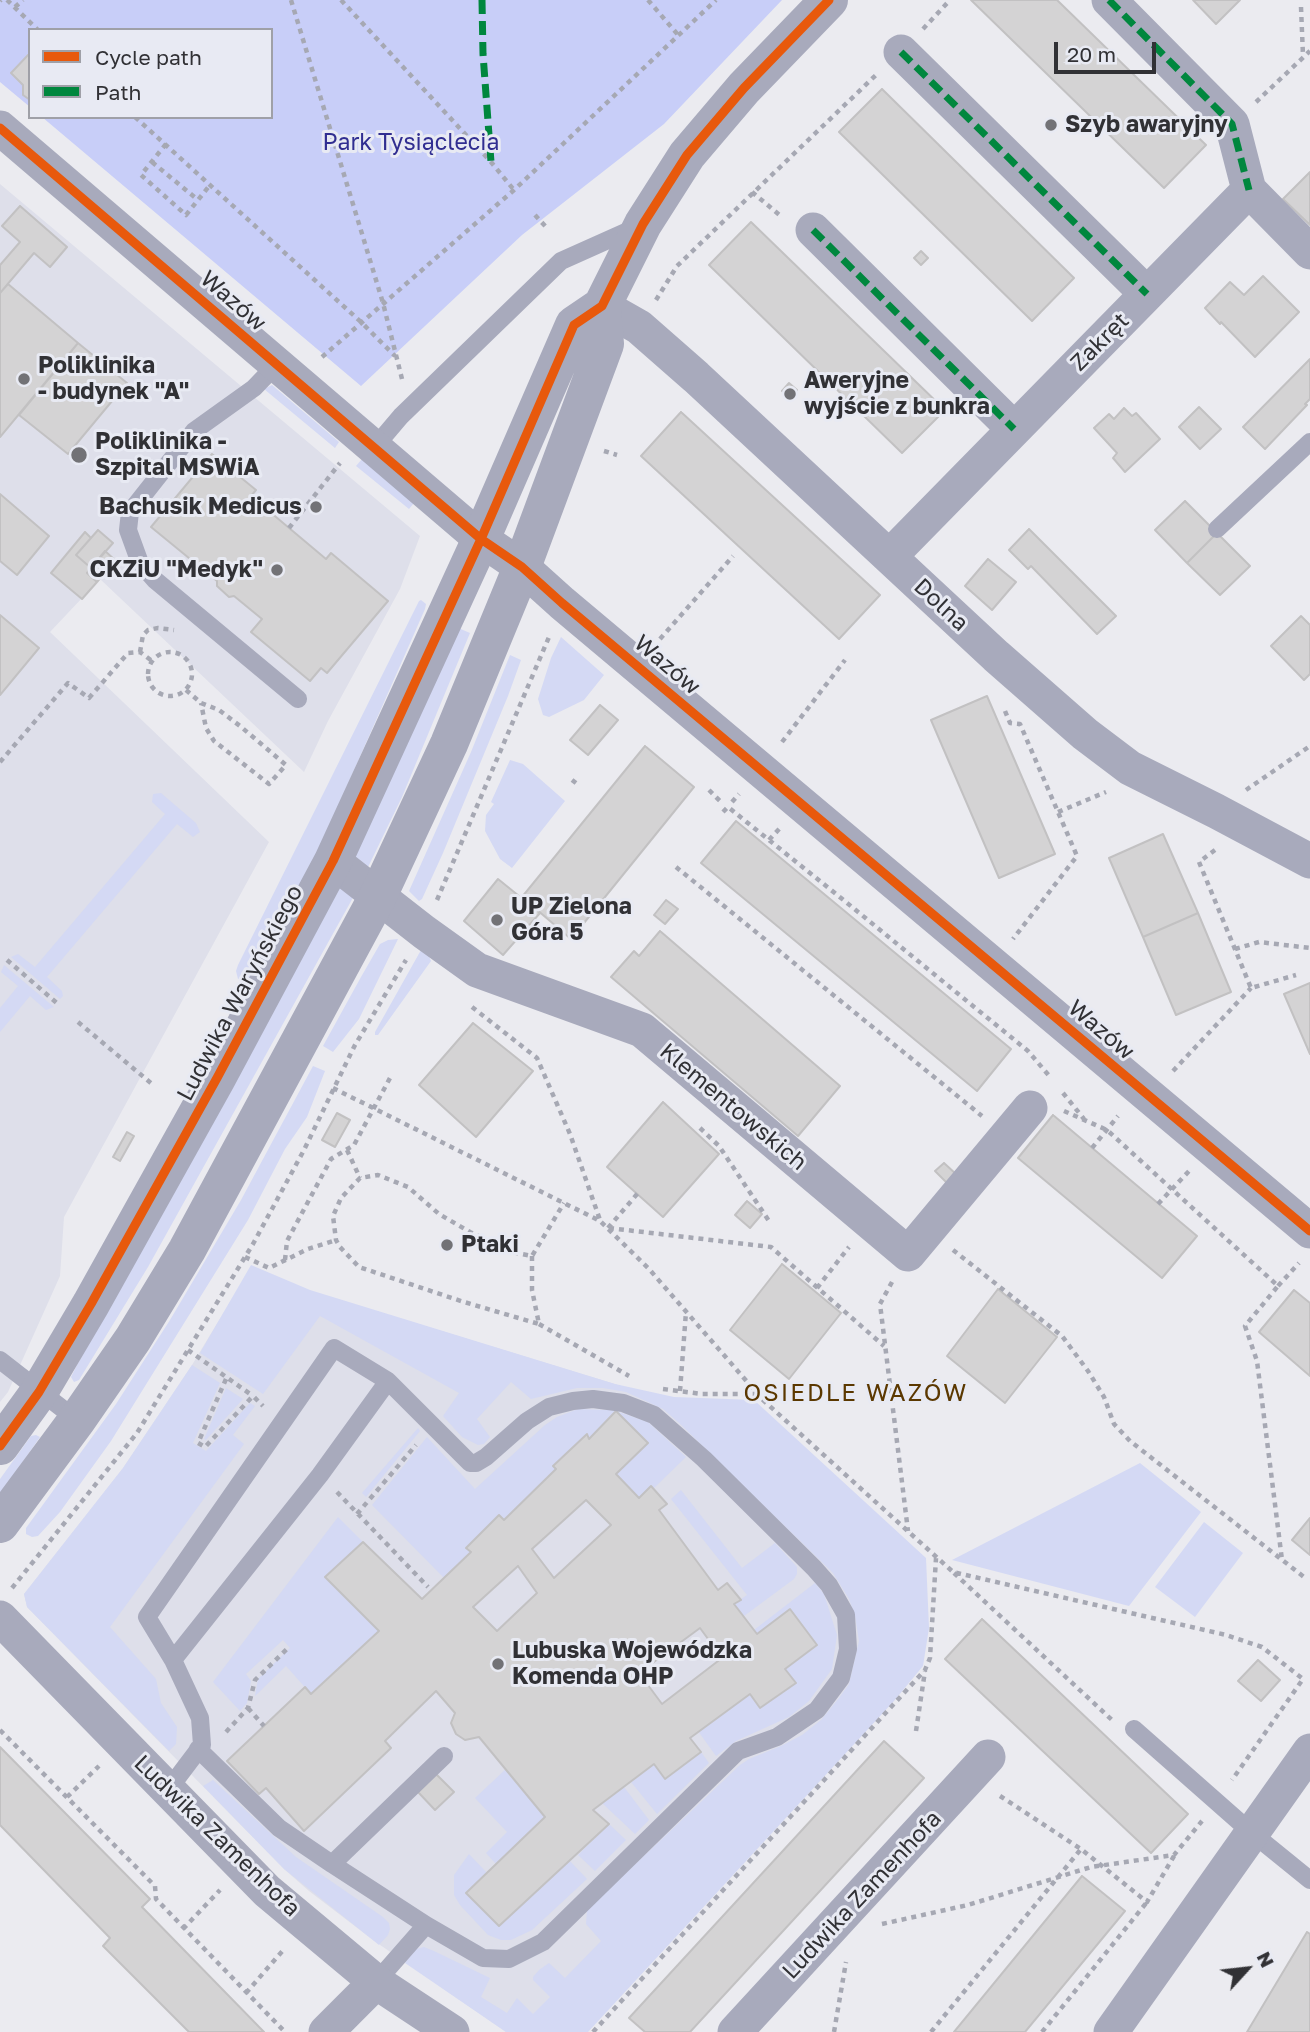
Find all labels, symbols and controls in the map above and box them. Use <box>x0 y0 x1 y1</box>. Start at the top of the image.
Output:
legend <box>28 28 273 119</box>
scale bar <box>1058 28 1160 72</box>
text: 20 m <box>1067 41 1116 67</box>
text: Cycle path <box>95 44 202 70</box>
text: Path <box>95 79 142 105</box>
place label: Szyb awaryjny <box>1065 111 1228 139</box>
marker: Szyb awaryjny <box>1043 117 1059 133</box>
park label: Park Tysiąclecia <box>323 129 499 157</box>
street label: Wazów <box>194 265 272 337</box>
street label: Zakręt <box>1065 307 1135 377</box>
place label: Poliklinika - budynek "A" <box>38 352 189 406</box>
place label: Aweryjne wyjście z bunkra <box>804 367 990 421</box>
marker: Poliklinika - budynek "A" <box>16 371 32 387</box>
marker: Aweryjne wyjście z bunkra <box>782 386 798 402</box>
place label: Poliklinika - Szpital MSWiA <box>95 428 260 482</box>
marker: Poliklinika - Szpital MSWiA <box>69 445 89 465</box>
place label: Bachusik Medicus <box>99 493 302 521</box>
marker: Bachusik Medicus <box>308 499 324 515</box>
place label: CKZiU "Medyk" <box>90 556 263 584</box>
marker: CKZiU "Medyk" <box>269 562 285 578</box>
street label: Dolna <box>908 573 974 637</box>
street label: Wazów <box>628 629 706 701</box>
street label: Ludwika Waryńskiego <box>171 880 309 1106</box>
place label: UP Zielona Góra 5 <box>511 893 632 947</box>
marker: UP Zielona Góra 5 <box>489 912 505 928</box>
street label: Wazów <box>1062 994 1140 1066</box>
street label: Klementowskich <box>654 1038 812 1176</box>
place label: Ptaki <box>461 1231 519 1259</box>
marker: Ptaki <box>439 1237 455 1253</box>
district label: OSIEDLE WAZÓW <box>745 1379 967 1407</box>
place label: Lubuska Wojewódzka Komenda OHP <box>512 1637 752 1691</box>
marker: Lubuska Wojewódzka Komenda OHP <box>490 1656 506 1672</box>
street label: Ludwika Zamenhofa <box>128 1750 306 1922</box>
street label: Ludwika Zamenhofa <box>777 1805 947 1985</box>
north arrow <box>1212 1934 1282 2004</box>
text: N <box>1253 1948 1280 1971</box>

